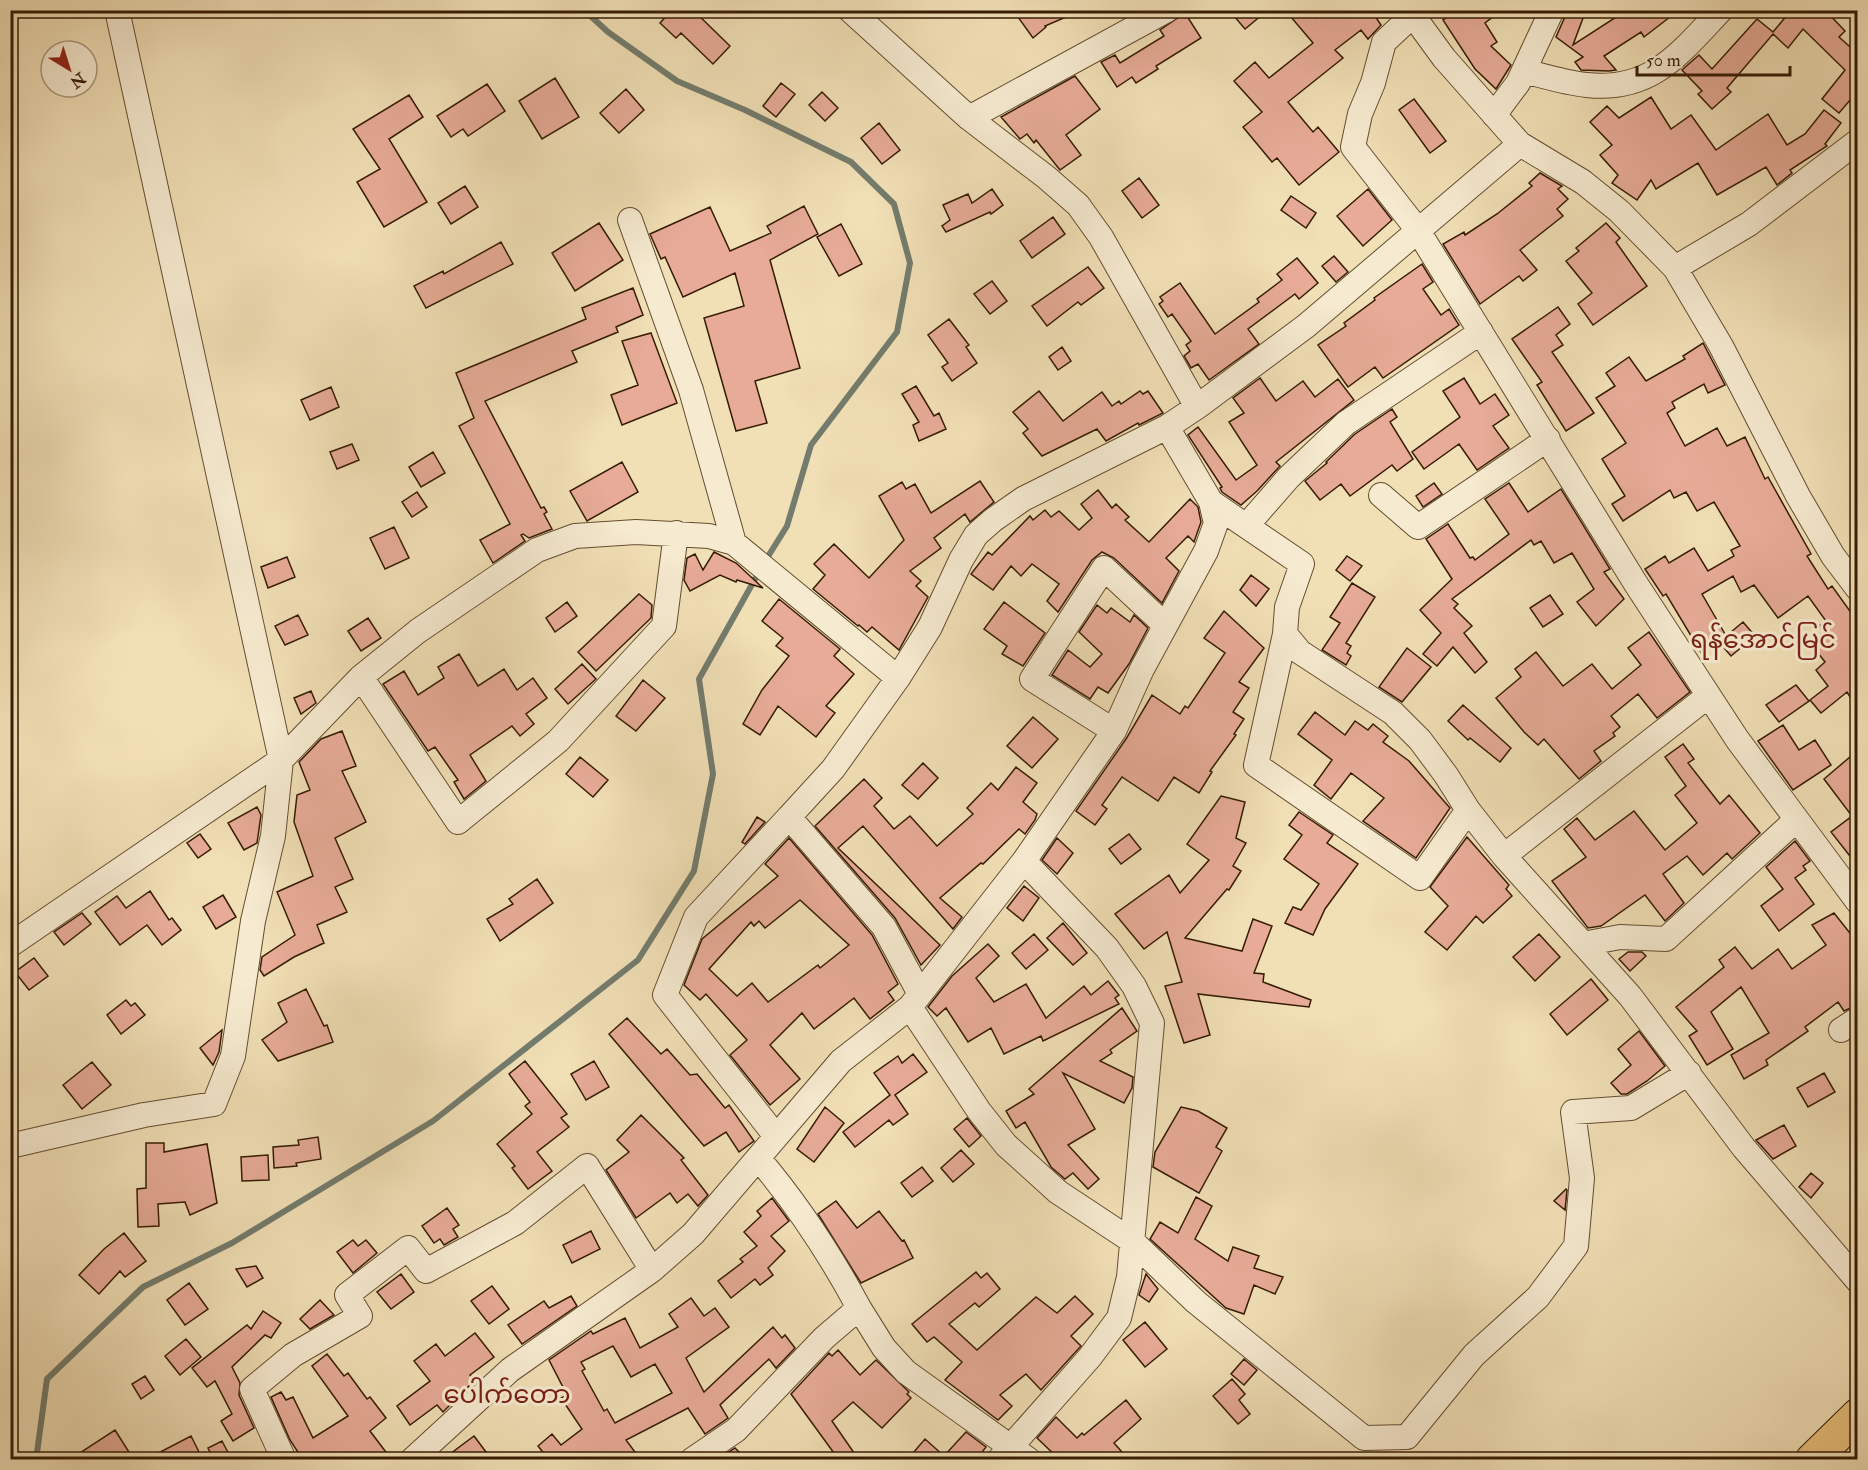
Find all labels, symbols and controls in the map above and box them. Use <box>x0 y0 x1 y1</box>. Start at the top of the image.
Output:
north arrow <box>39 39 99 99</box>
scale bar <box>1637 39 1790 77</box>
text: 50 m <box>1646 49 1681 72</box>
text: N <box>65 67 90 93</box>
district label: ရန်အောင်မြင် <box>1690 622 1836 660</box>
district label: ပေါက်တော <box>444 1377 570 1411</box>

